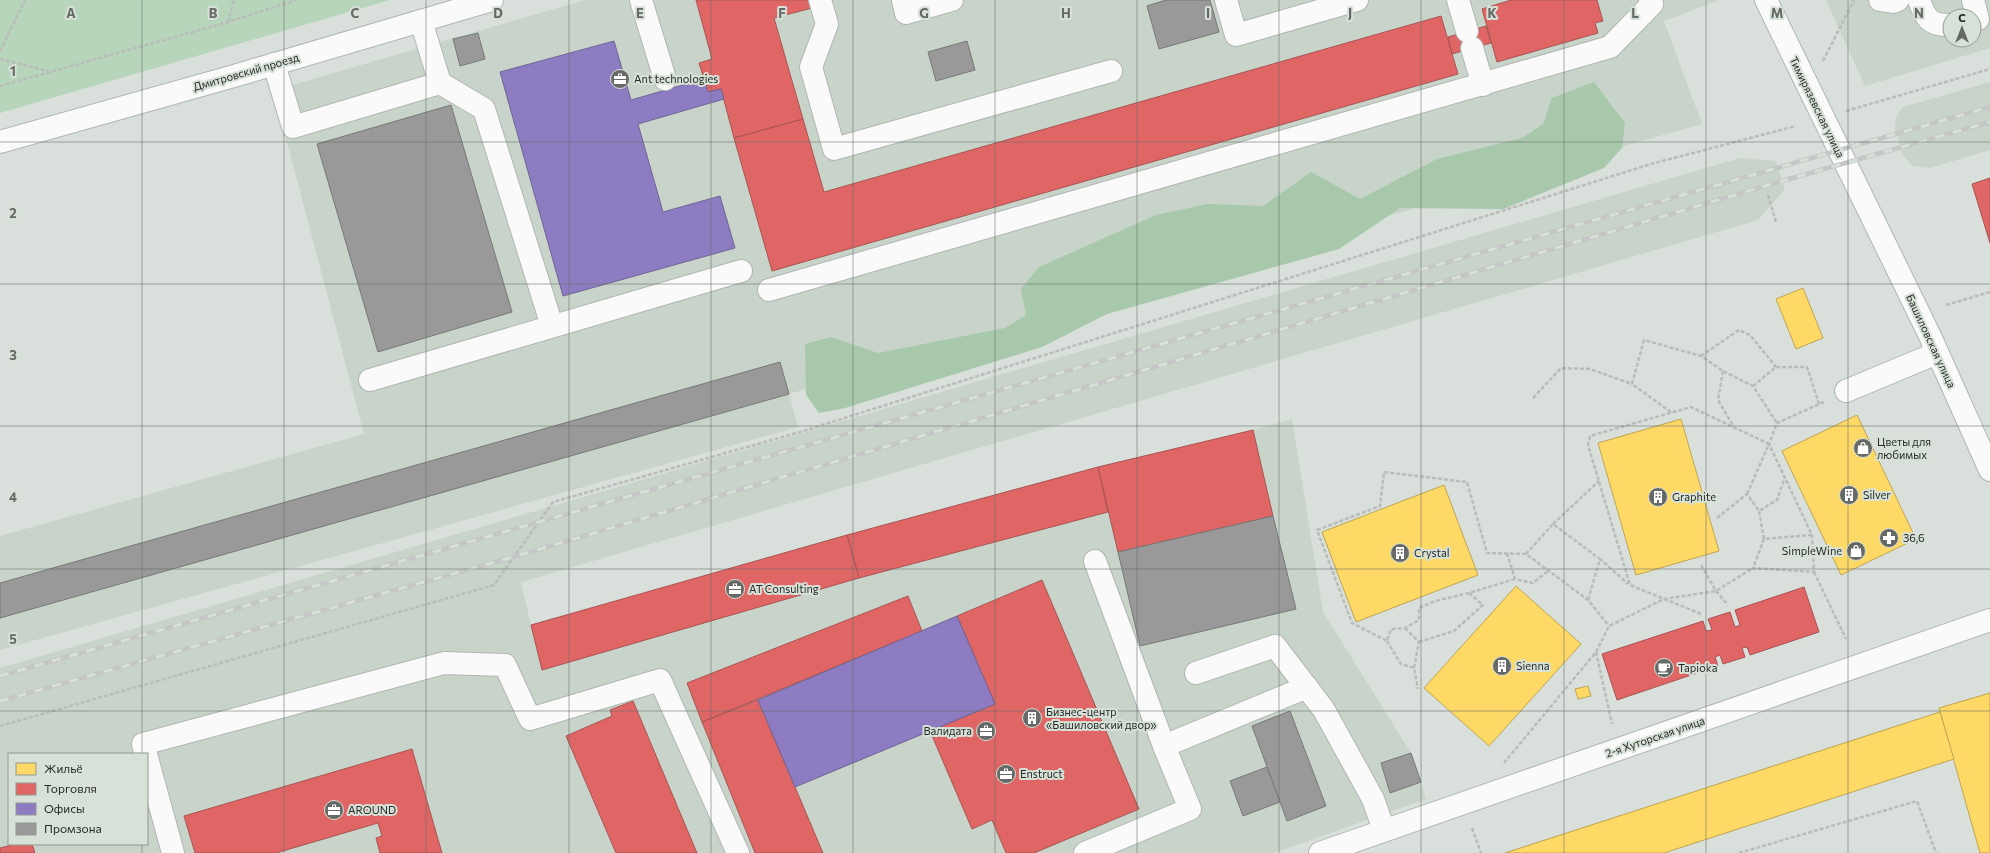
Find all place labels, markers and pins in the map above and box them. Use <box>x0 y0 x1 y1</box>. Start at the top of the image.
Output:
office icon: Ant technologies <box>609 68 631 90</box>
place label: Ant technologies <box>634 72 718 85</box>
place label: Цветы для любимых <box>1877 435 1931 461</box>
shop icon: Цветы для любимых <box>1852 437 1874 459</box>
building icon: Silver <box>1838 484 1860 506</box>
building icon: Graphite <box>1647 486 1669 508</box>
place label: Silver <box>1863 488 1891 501</box>
place label: Graphite <box>1672 490 1716 503</box>
pharmacy icon: 36,6 <box>1878 527 1900 549</box>
place label: 36,6 <box>1903 531 1925 544</box>
shop icon: SimpleWine <box>1845 540 1867 562</box>
building icon: Crystal <box>1389 542 1411 564</box>
place label: SimpleWine <box>1782 544 1842 557</box>
place label: Crystal <box>1414 546 1450 559</box>
office icon: AT Consulting <box>724 578 746 600</box>
place label: AT Consulting <box>749 582 819 595</box>
building icon: Sienna <box>1491 655 1513 677</box>
cafe icon: Tapioka <box>1653 657 1675 679</box>
place label: Sienna <box>1516 659 1549 672</box>
place label: Tapioka <box>1678 661 1717 674</box>
place label: Бизнес-центр «Башиловский двор» <box>1046 705 1156 731</box>
building icon: Бизнес-центр «Башиловский двор» <box>1021 707 1043 729</box>
office icon: Валидата <box>975 720 997 742</box>
place label: Валидата <box>924 724 972 737</box>
office icon: Enstruct <box>995 763 1017 785</box>
place label: Enstruct <box>1020 767 1063 780</box>
office icon: AROUND <box>323 799 345 821</box>
place label: AROUND <box>348 803 396 816</box>

